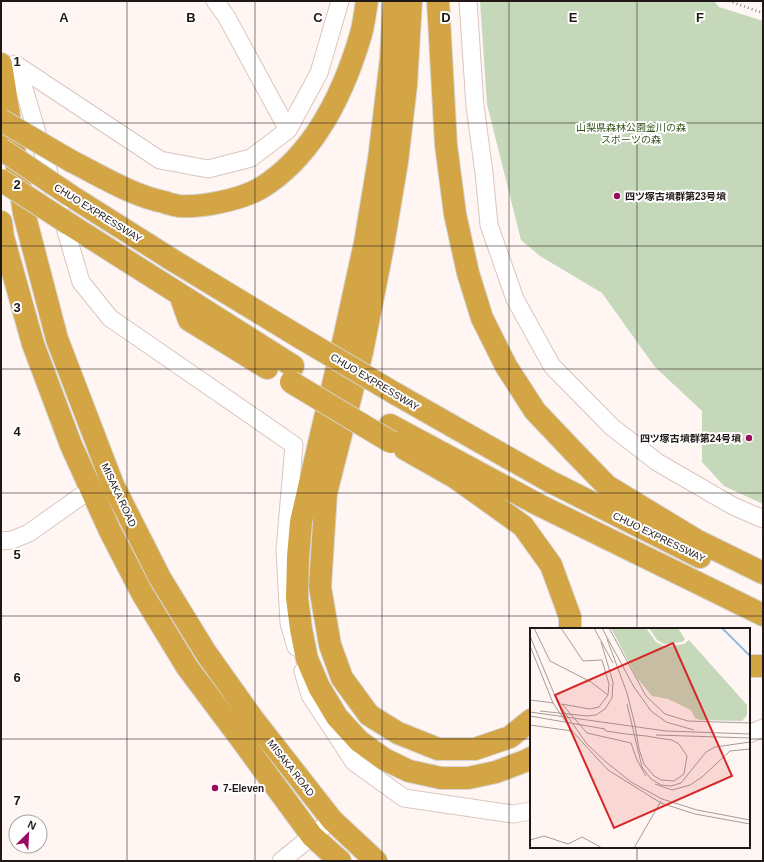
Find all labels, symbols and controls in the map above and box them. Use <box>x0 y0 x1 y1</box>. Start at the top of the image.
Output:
text: A <box>59 10 69 25</box>
text: B <box>186 10 196 25</box>
text: C <box>313 10 323 25</box>
text: D <box>441 10 451 25</box>
text: E <box>569 10 578 25</box>
text: F <box>696 10 704 25</box>
text: 1 <box>13 54 21 69</box>
park label: 山梨県森林公園金川の森 スポーツの森 <box>576 122 686 145</box>
text: 2 <box>13 177 21 192</box>
street label: CHUO EXPRESSWAY <box>52 182 144 245</box>
marker: 四ツ塚古墳群第23号墳 <box>612 191 622 201</box>
place label: 四ツ塚古墳群第23号墳 <box>625 191 727 202</box>
text: 3 <box>13 300 21 315</box>
street label: CHUO EXPRESSWAY <box>329 351 421 413</box>
text: 4 <box>13 424 21 439</box>
place label: 四ツ塚古墳群第24号墳 <box>640 433 742 444</box>
marker: 四ツ塚古墳群第24号墳 <box>744 433 754 443</box>
street label: MISAKA ROAD <box>99 461 139 529</box>
street label: CHUO EXPRESSWAY <box>611 510 707 564</box>
text: 5 <box>13 547 21 562</box>
inset map <box>530 628 750 848</box>
text: 6 <box>13 670 21 685</box>
street label: MISAKA ROAD <box>265 737 317 799</box>
marker: 7-Eleven <box>210 783 220 793</box>
place label: 7-Eleven <box>223 783 264 794</box>
text: 7 <box>13 793 21 808</box>
north arrow <box>8 814 48 854</box>
text: N <box>26 818 38 832</box>

